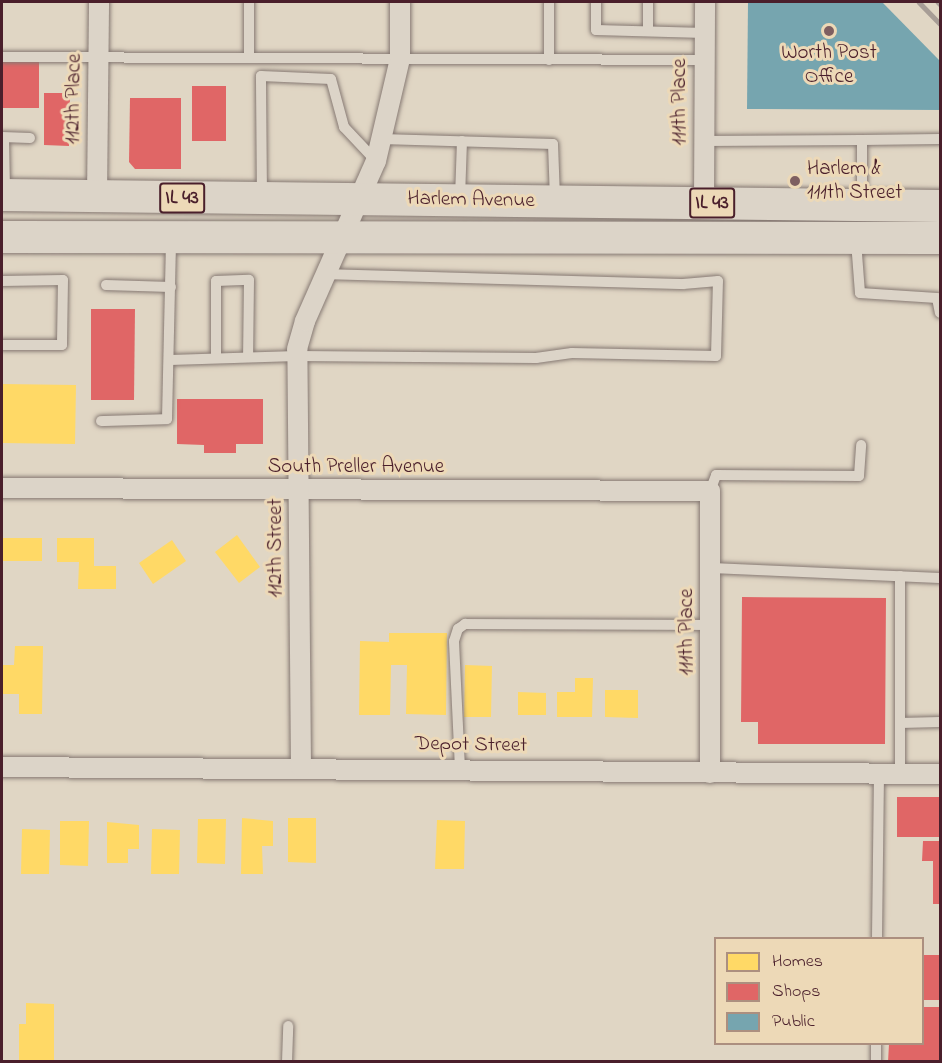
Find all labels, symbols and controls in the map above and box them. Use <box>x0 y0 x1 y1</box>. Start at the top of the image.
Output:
marker: Worth Post Office <box>822 24 836 38</box>
place label: Worth Post Office <box>781 40 877 90</box>
street label: 112th Place <box>61 54 87 144</box>
street label: 111th Place <box>667 59 693 145</box>
place label: Harlem & 111th Street <box>807 156 902 206</box>
marker: Harlem & 111th Street <box>788 174 802 188</box>
road number: IL 43 <box>158 181 206 215</box>
street label: Harlem Avenue <box>407 186 535 214</box>
road number: IL 43 <box>688 186 736 220</box>
street label: South Preller Avenue <box>268 454 444 480</box>
street label: 112th Street <box>263 499 289 597</box>
street label: 111th Place <box>674 589 700 675</box>
street label: Depot Street <box>415 731 527 759</box>
legend <box>714 937 924 1045</box>
text: Homes <box>772 949 823 975</box>
text: Shops <box>772 979 820 1005</box>
text: Public <box>772 1009 815 1035</box>

